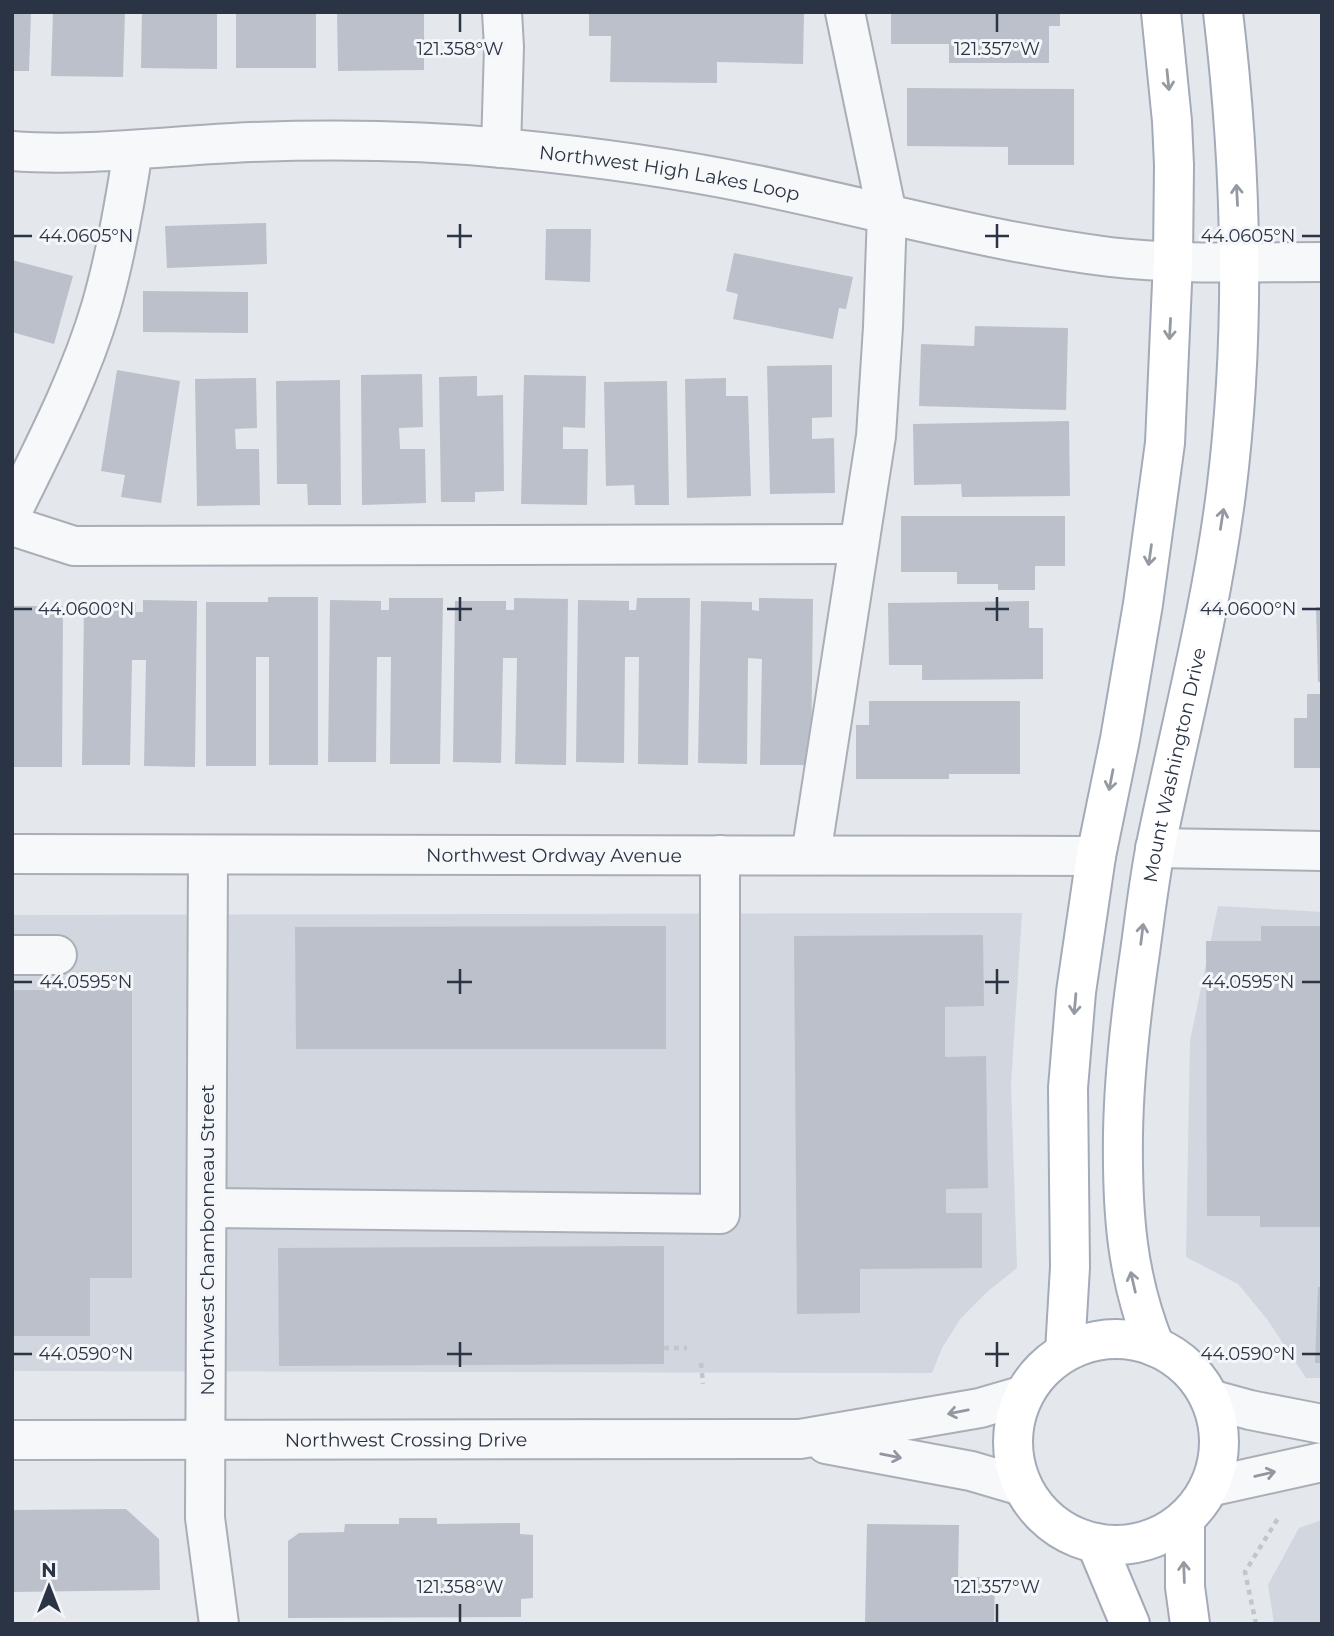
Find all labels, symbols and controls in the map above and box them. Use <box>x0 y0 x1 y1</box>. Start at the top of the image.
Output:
text: 121.358°W <box>417 38 503 60</box>
text: 121.357°W <box>954 38 1040 60</box>
one-way arrow <box>1162 68 1175 91</box>
street label: Northwest High Lakes Loop <box>538 141 802 206</box>
one-way arrow <box>1230 184 1243 207</box>
text: 44.0605°N <box>39 225 133 247</box>
text: 44.0605°N <box>1201 225 1295 247</box>
one-way arrow <box>1163 317 1176 340</box>
one-way arrow <box>1216 508 1229 530</box>
one-way arrow <box>1143 543 1156 566</box>
text: 44.0600°N <box>38 598 134 620</box>
text: 44.0600°N <box>1200 598 1296 620</box>
street label: Mount Washington Drive <box>1139 646 1211 884</box>
one-way arrow <box>1104 768 1118 791</box>
street label: Northwest Ordway Avenue <box>426 844 682 867</box>
one-way arrow <box>1136 923 1149 946</box>
text: 44.0595°N <box>40 971 132 993</box>
text: 44.0595°N <box>1202 971 1294 993</box>
one-way arrow <box>1068 992 1081 1015</box>
street label: Northwest Chambonneau Street <box>196 1084 219 1396</box>
one-way arrow <box>1126 1272 1139 1294</box>
text: 44.0590°N <box>39 1343 133 1365</box>
text: 44.0590°N <box>1201 1343 1295 1365</box>
one-way arrow <box>947 1406 970 1420</box>
street label: Northwest Crossing Drive <box>285 1428 527 1452</box>
one-way arrow <box>879 1450 902 1464</box>
one-way arrow <box>1253 1467 1276 1480</box>
north arrow <box>14 1552 84 1622</box>
text: N <box>41 1559 57 1582</box>
one-way arrow <box>1178 1560 1191 1583</box>
text: 121.358°W <box>417 1576 503 1598</box>
text: 121.357°W <box>954 1576 1040 1598</box>

